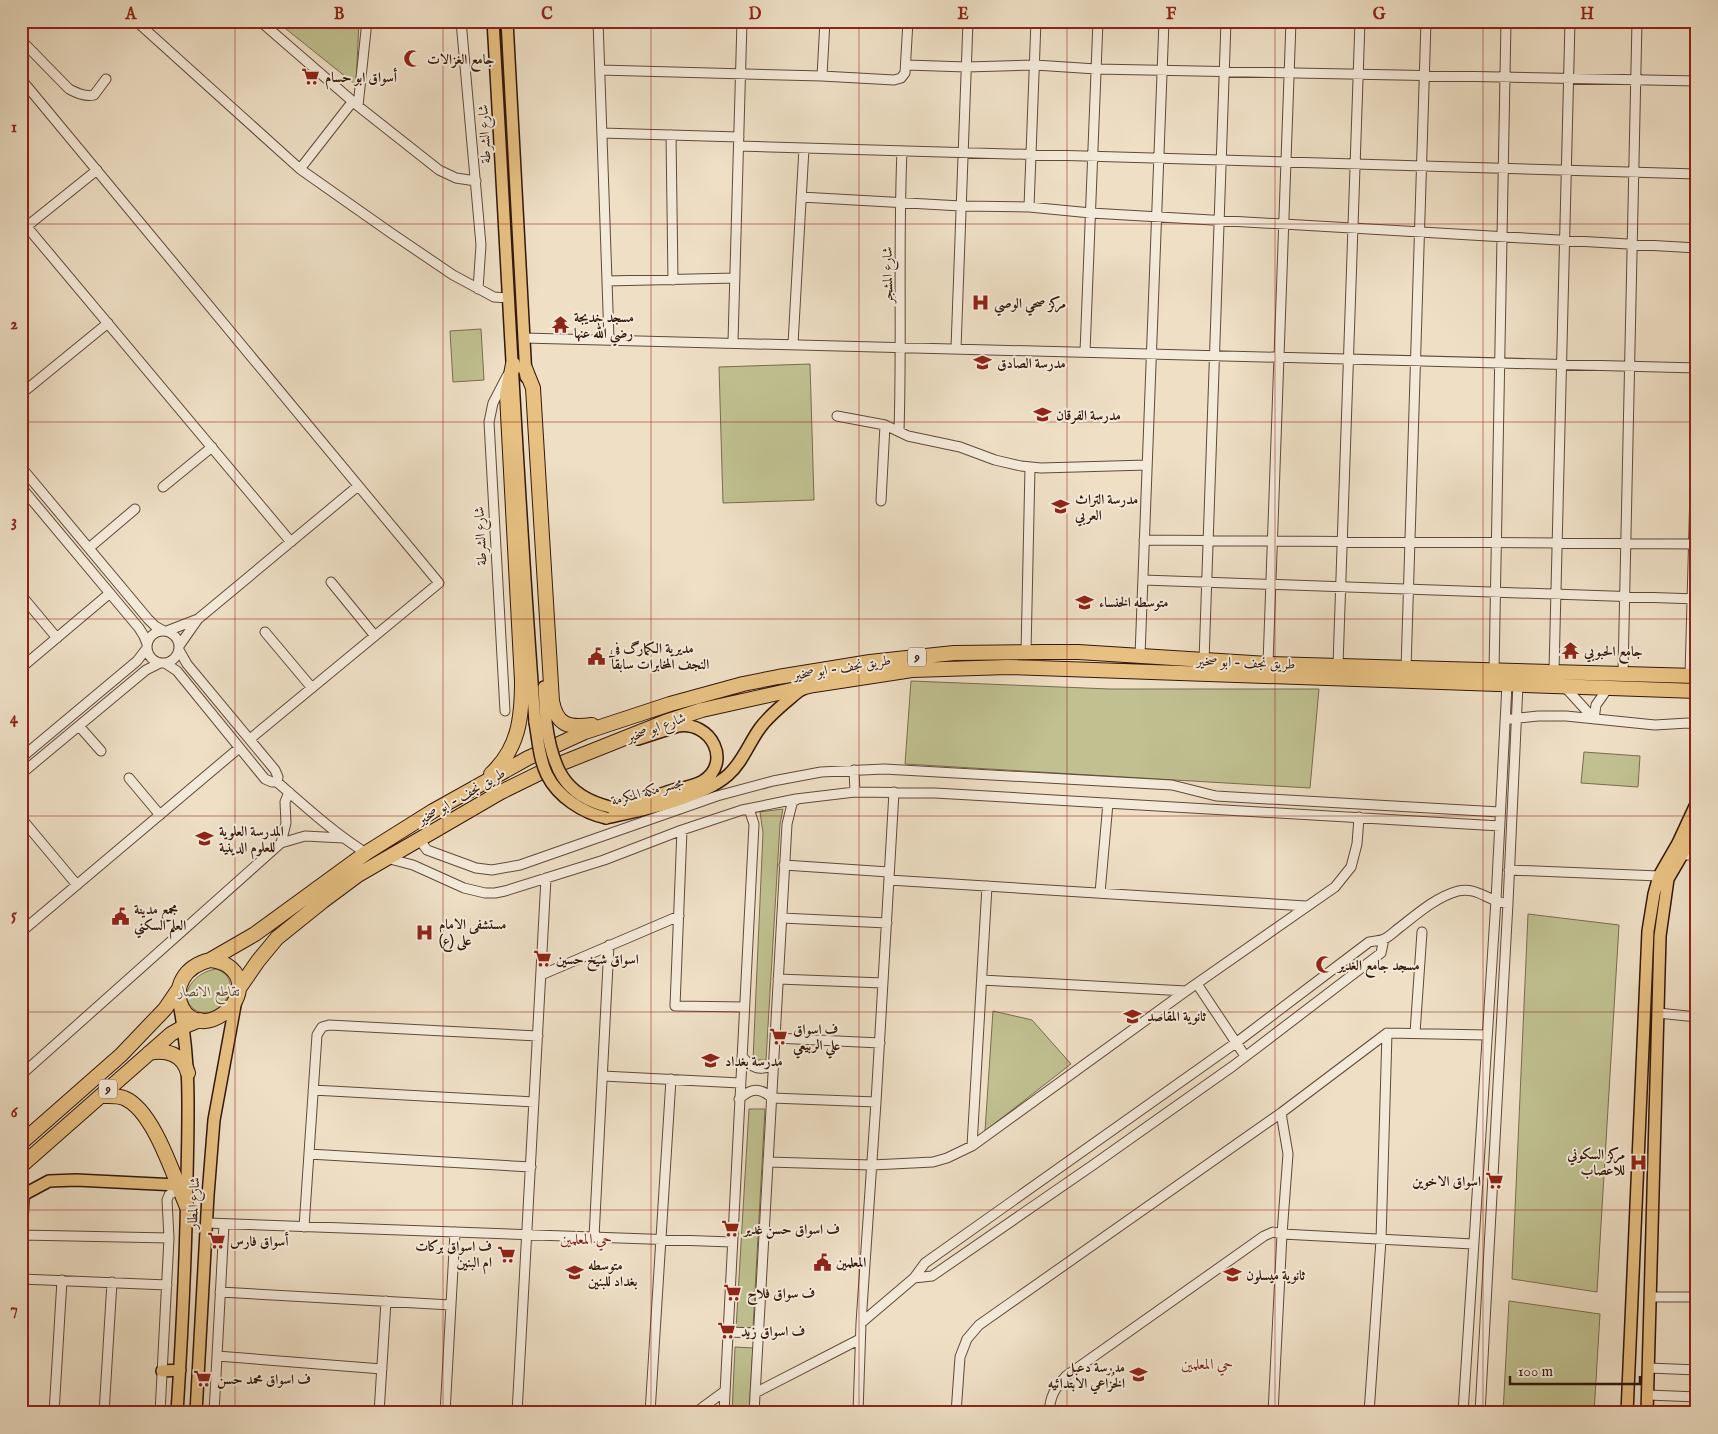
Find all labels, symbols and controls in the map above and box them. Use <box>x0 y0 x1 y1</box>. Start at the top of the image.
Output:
text: A <box>125 5 138 25</box>
text: B <box>334 5 345 25</box>
text: C <box>541 5 553 25</box>
text: D <box>749 5 762 25</box>
text: E <box>957 5 969 25</box>
text: F <box>1166 5 1177 25</box>
text: G <box>1373 5 1386 25</box>
text: H <box>1580 5 1594 25</box>
mosque icon: جامع الغزالات <box>403 49 423 69</box>
place label: جامع الغزالات <box>427 51 495 72</box>
supermarket icon: أسواق ابو حسام <box>301 67 321 87</box>
place label: أسواق ابو حسام <box>325 67 398 90</box>
street label: شارع الشرطة <box>474 104 498 164</box>
text: 1 <box>11 118 17 138</box>
street label: شارع المشجر <box>879 246 900 305</box>
hospital icon: مركز صحي الوصي <box>970 293 990 313</box>
place label: مركز صحي الوصي <box>994 295 1066 317</box>
place label: مسجد خديجة رضي الله عنها <box>574 309 634 347</box>
text: 2 <box>10 315 18 335</box>
temple icon: مسجد خديجة رضي الله عنها <box>550 315 570 335</box>
school or university icon: مدرسة الصادق <box>973 353 993 373</box>
place label: مدرسة الصادق <box>997 355 1066 373</box>
school or university icon: مدرسة الفرقان <box>1032 405 1052 425</box>
place label: مدرسة الفرقان <box>1056 407 1121 425</box>
place label: مدرسة التراث العربي <box>1074 491 1138 527</box>
school or university icon: مدرسة التراث العربي <box>1051 497 1071 517</box>
street label: شارع الشرطة <box>470 506 494 566</box>
text: 3 <box>11 512 17 532</box>
school or university icon: متوسطه الخنساء <box>1075 592 1095 612</box>
place label: متوسطه الخنساء <box>1099 594 1169 612</box>
place label: مديرية الكمارگ في النجف المخابرات سابقآ <box>608 640 709 674</box>
temple icon: جامع الحبوبي <box>1560 641 1580 661</box>
place label: جامع الحبوبي <box>1583 643 1643 664</box>
public building icon: مديرية الكمارگ في النجف المخابرات سابقآ <box>586 646 606 666</box>
road number: 9 <box>908 648 926 666</box>
street label: طريق نجف - ابو صخير <box>790 651 892 685</box>
street label: طريق نجف - ابو صخير <box>1194 652 1296 674</box>
text: 4 <box>10 709 19 729</box>
street label: شارع ابو صخير <box>622 709 689 750</box>
street label: طريق نجف - ابو صخير <box>412 764 509 830</box>
street label: مجسر مكة المكرمة <box>609 774 686 810</box>
place label: المدرسة العلوية للعلوم الدينية <box>219 823 284 860</box>
school or university icon: المدرسة العلوية للعلوم الدينية <box>195 829 215 849</box>
place label: مجمع مدينة العلم السكني <box>134 901 186 940</box>
text: 5 <box>11 906 17 926</box>
public building icon: مجمع مدينة العلم السكني <box>110 907 130 927</box>
place label: مستشفی الامام علی (ع) <box>439 916 506 952</box>
hospital icon: مستشفی الامام علی (ع) <box>415 922 435 942</box>
supermarket icon: اسواق شيخ حسين <box>532 949 552 969</box>
place label: اسواق شيخ حسين <box>556 951 639 972</box>
mosque icon: مسجد جامع الغدير <box>1314 955 1334 975</box>
place label: مسجد جامع الغدير <box>1336 957 1420 978</box>
park label: تقاطع الانصار <box>177 983 240 1005</box>
school or university icon: ثانوية المقاصد <box>1123 1006 1143 1026</box>
place label: ثانوية المقاصد <box>1147 1008 1206 1026</box>
place label: ف اسواق علي الربيعي <box>793 1021 841 1059</box>
supermarket icon: ف اسواق علي الربيعي <box>769 1027 789 1047</box>
school or university icon: مدرسة بغداد <box>701 1051 721 1071</box>
place label: مدرسة بغداد <box>725 1053 783 1071</box>
road number: 9 <box>99 1080 117 1098</box>
text: 6 <box>11 1103 19 1123</box>
place label: مركز السكوني للاعصاب <box>1566 1146 1625 1180</box>
hospital icon: مركز السكوني للاعصاب <box>1629 1152 1649 1172</box>
supermarket icon: اسواق الاخوين <box>1485 1171 1505 1191</box>
place label: اسواق الاخوين <box>1412 1173 1481 1191</box>
street label: شارع المطار <box>184 1177 206 1232</box>
supermarket icon: ف اسواق حسن غدير <box>720 1219 740 1239</box>
place label: ف اسواق حسن غدير <box>742 1221 840 1239</box>
district label: حي المعلمين <box>560 1230 612 1251</box>
supermarket icon: أسواق فارس <box>206 1231 226 1251</box>
place label: أسواق فارس <box>230 1231 289 1251</box>
place label: ف اسواق بركات ام البنين <box>415 1238 492 1275</box>
supermarket icon: ف اسواق بركات ام البنين <box>496 1244 516 1264</box>
public building icon: المعلمين <box>812 1252 832 1272</box>
place label: المعلمين <box>836 1254 866 1272</box>
place label: متوسطه بغداد للبنين <box>588 1257 638 1291</box>
school or university icon: متوسطه بغداد للبنين <box>564 1263 584 1283</box>
school or university icon: ثانوية ميسلون <box>1222 1265 1242 1285</box>
place label: ثانوية ميسلون <box>1246 1267 1305 1285</box>
supermarket icon: ف سواق فلاح <box>723 1283 743 1303</box>
place label: ف سواق فلاح <box>747 1285 815 1306</box>
text: 7 <box>10 1300 18 1320</box>
supermarket icon: ف اسواق زيد <box>717 1321 737 1341</box>
place label: ف اسواق زيد <box>741 1323 805 1341</box>
scale bar <box>1510 1354 1640 1386</box>
district label: حي المعلمین <box>1181 1355 1233 1376</box>
place label: مدرسة دعبل الخُزاعي الابتدائيه <box>1048 1359 1125 1395</box>
text: 100 m <box>1518 1362 1554 1381</box>
school or university icon: مدرسة دعبل الخُزاعي الابتدائيه <box>1129 1365 1149 1385</box>
supermarket icon: ف اسواق محمد حسن <box>193 1369 213 1389</box>
place label: ف اسواق محمد حسن <box>217 1371 311 1389</box>

